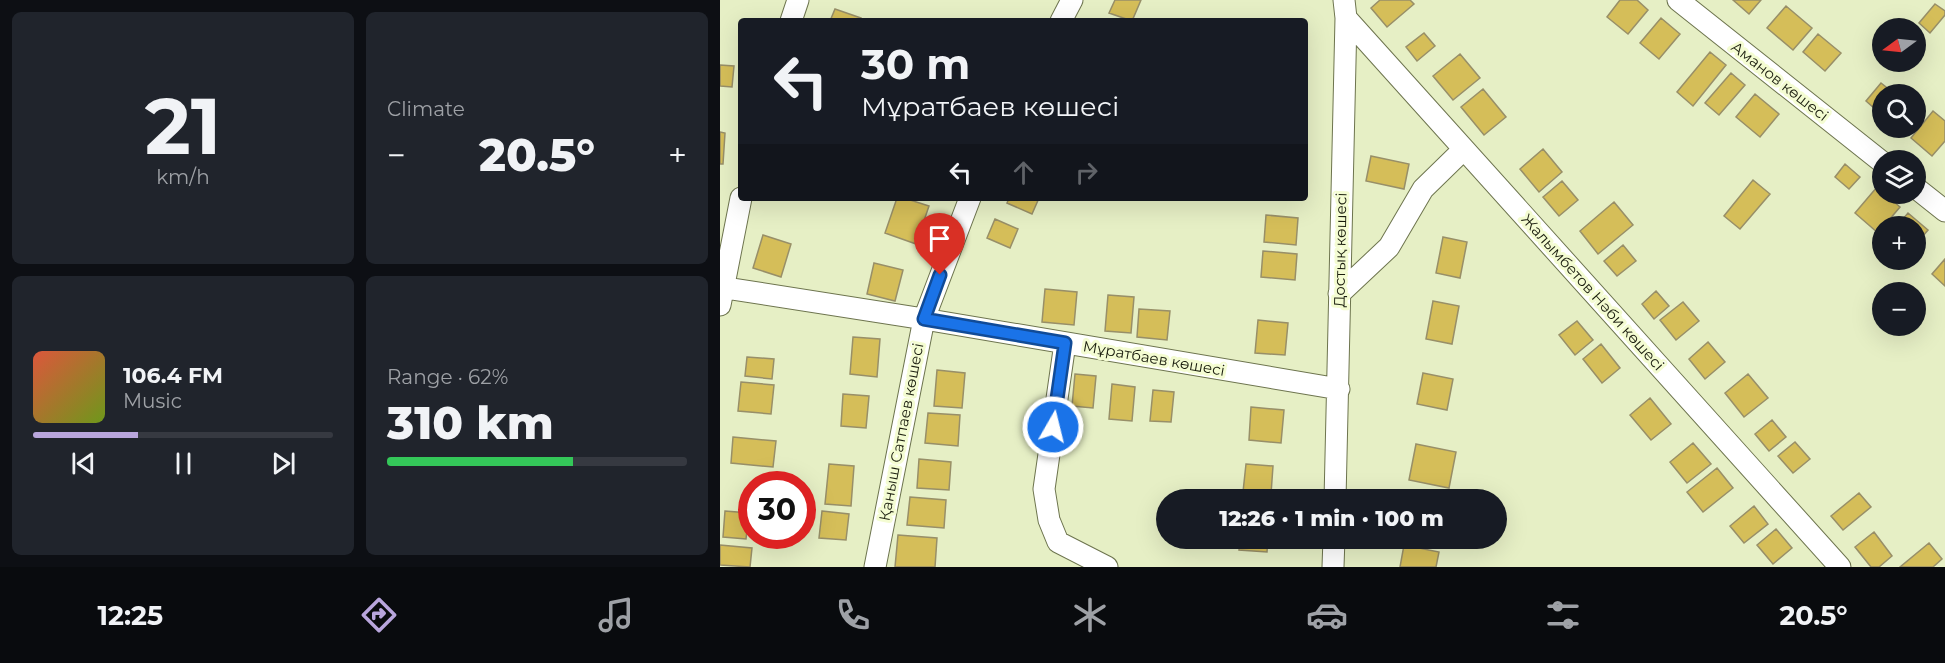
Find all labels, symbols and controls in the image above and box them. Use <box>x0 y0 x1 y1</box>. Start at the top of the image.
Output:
north arrow <box>1872 18 1926 72</box>
map controls <box>1872 18 1926 336</box>
street label: Аманов көшесі <box>1728 37 1832 125</box>
text: 30 m <box>861 38 970 90</box>
icon: left <box>762 42 840 120</box>
text: 21 <box>145 78 221 174</box>
button: search <box>1872 84 1926 138</box>
text: Мұратбаев көшесі <box>861 90 1119 123</box>
text: Climate <box>387 97 465 121</box>
text: 20.5° <box>479 127 595 182</box>
text: − <box>387 135 406 175</box>
text: + <box>668 135 687 175</box>
button: layers <box>1872 150 1926 204</box>
icon: left <box>944 156 977 189</box>
icon: ahead <box>1007 156 1040 189</box>
icon: right <box>1070 156 1103 189</box>
text: km/h <box>156 165 210 189</box>
street label: Достық көшесі <box>1329 192 1351 308</box>
street label: Жалымбетов Нәби көшесі <box>1518 210 1668 374</box>
pin <box>914 213 965 275</box>
button: + <box>1872 216 1926 270</box>
icon: arrive <box>923 222 956 255</box>
button: − <box>1872 282 1926 336</box>
street label: Мұратбаев көшесі <box>1082 336 1226 380</box>
street label: Қаныш Сатпаев көшесі <box>874 341 928 523</box>
text: 106.4 FM <box>123 362 223 389</box>
text: Range · 62% <box>387 365 508 389</box>
text: Music <box>123 389 182 413</box>
text: 310 km <box>387 395 554 450</box>
position arrow <box>1021 395 1085 459</box>
icon: previous <box>67 447 100 480</box>
icon: pause <box>167 447 200 480</box>
icon: next <box>267 447 300 480</box>
speed limit sign: 30 <box>738 471 816 549</box>
text: 12:26 · 1 min · 100 m <box>1219 505 1444 532</box>
icon: directions <box>358 594 400 636</box>
icon: music <box>595 594 637 636</box>
icon: phone <box>832 594 874 636</box>
icon: climate <box>1069 594 1111 636</box>
icon: car <box>1306 594 1348 636</box>
icon: filters <box>1542 594 1584 636</box>
text: 12:25 <box>97 599 163 632</box>
text: 20.5° <box>1779 599 1848 632</box>

